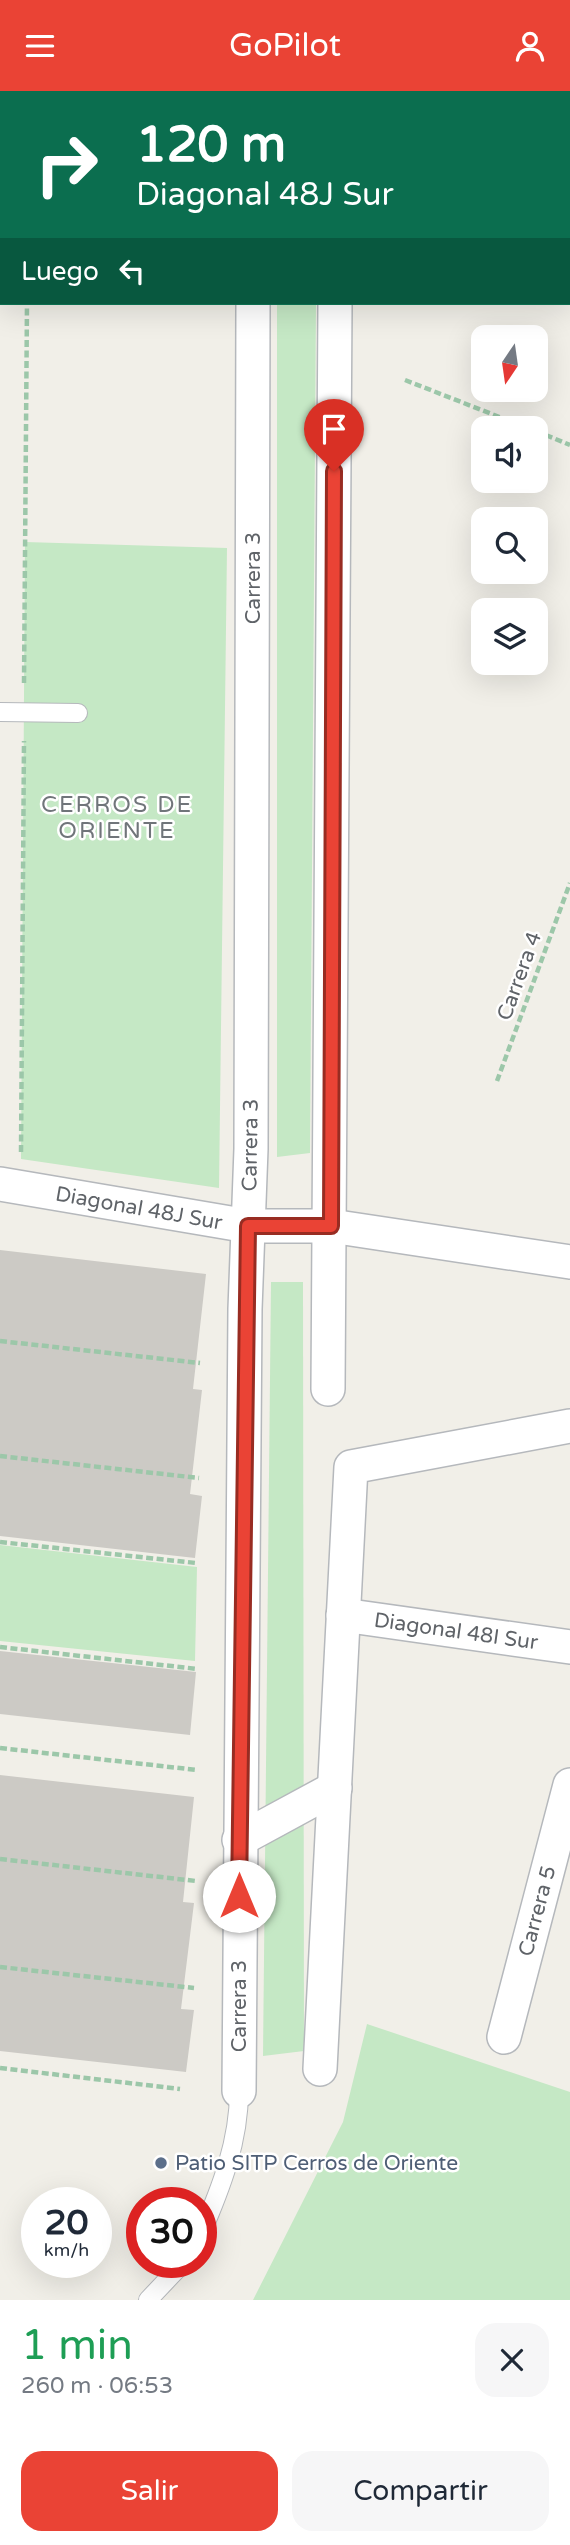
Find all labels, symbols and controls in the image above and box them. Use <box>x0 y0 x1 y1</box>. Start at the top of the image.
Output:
icon: menu <box>21 27 59 65</box>
text: GoPilot <box>229 27 341 65</box>
icon: person <box>511 27 549 65</box>
text: 120 m <box>136 116 286 175</box>
icon: right <box>21 119 112 210</box>
text: Diagonal 48J Sur <box>136 176 394 214</box>
icon: left <box>113 252 151 290</box>
text: Luego <box>21 256 99 287</box>
north arrow <box>471 325 548 403</box>
map controls <box>471 325 548 675</box>
pin <box>304 399 364 471</box>
icon: arrive <box>315 410 353 448</box>
button: sound <box>471 416 548 493</box>
button: search <box>471 507 548 584</box>
street label: Carrera 3 <box>241 532 266 624</box>
button: layers <box>471 598 548 675</box>
district label: CERROS DE ORIENTE <box>41 791 193 845</box>
street label: Carrera 4 <box>492 928 547 1024</box>
street label: Carrera 3 <box>237 1099 264 1191</box>
street label: Diagonal 48J Sur <box>53 1182 224 1235</box>
street label: Diagonal 48I Sur <box>372 1608 540 1655</box>
position arrow <box>202 1859 276 1933</box>
street label: Carrera 5 <box>513 1863 562 1959</box>
street label: Carrera 3 <box>227 1960 252 2052</box>
place label: Patio SITP Cerros de Oriente <box>175 2151 458 2176</box>
marker: Patio SITP Cerros de Oriente <box>153 2155 169 2171</box>
speed limit sign: 30 <box>126 2187 217 2278</box>
text: 20 <box>45 2202 88 2244</box>
text: km/h <box>44 2239 89 2261</box>
text: 1 min <box>21 2320 133 2371</box>
button: close <box>475 2323 549 2397</box>
text: 260 m · 06:53 <box>21 2372 173 2400</box>
button: Salir <box>21 2451 278 2531</box>
button: Compartir <box>292 2451 549 2531</box>

